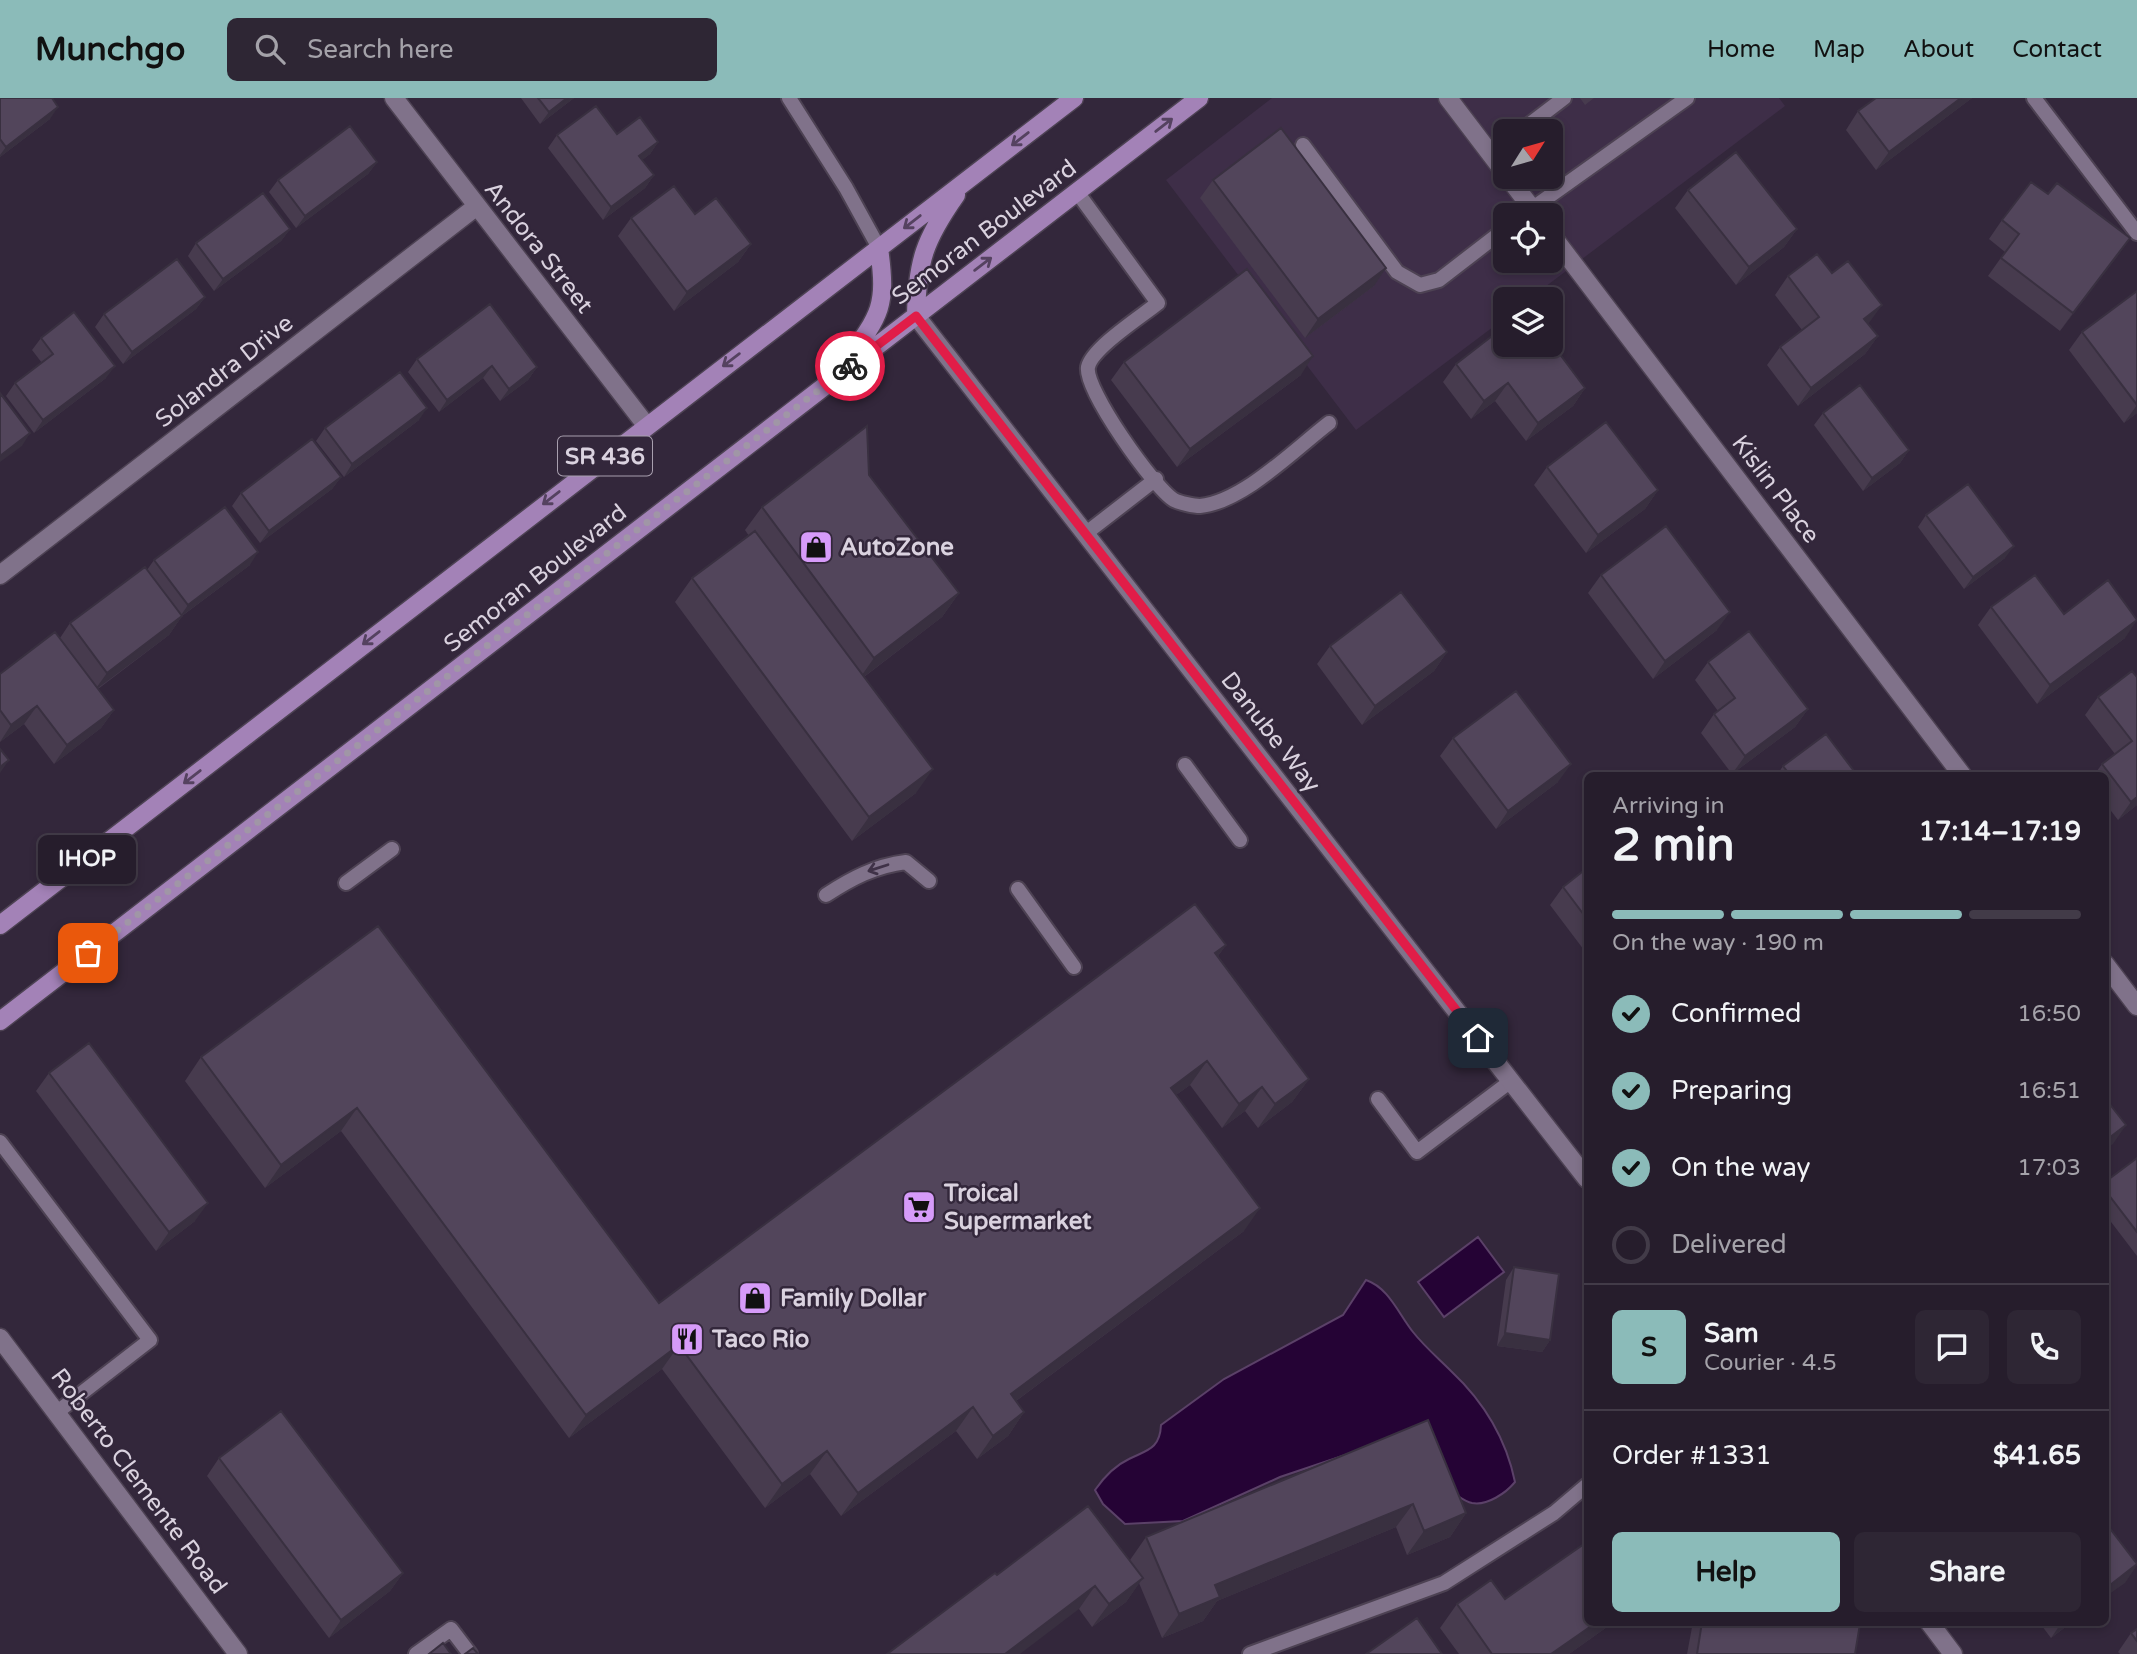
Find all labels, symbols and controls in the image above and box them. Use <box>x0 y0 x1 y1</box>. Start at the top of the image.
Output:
search box <box>227 18 717 81</box>
text: Munchgo <box>35 30 185 69</box>
icon: search <box>251 30 289 68</box>
text: Search here <box>307 34 453 65</box>
text: Home <box>1707 35 1775 64</box>
text: Map <box>1813 35 1865 64</box>
text: About <box>1903 35 1974 64</box>
text: Contact <box>2012 35 2102 64</box>
one-way arrow <box>1154 118 1173 133</box>
north arrow <box>1493 119 1563 189</box>
map controls <box>1493 119 1563 357</box>
one-way arrow <box>1011 132 1030 147</box>
street label: Semoran Boulevard <box>886 153 1082 311</box>
street label: Andora Street <box>478 175 599 319</box>
button: locate <box>1493 203 1563 273</box>
one-way arrow <box>904 215 922 230</box>
one-way arrow <box>974 256 992 271</box>
button: layers <box>1493 287 1563 357</box>
street label: Solandra Drive <box>150 309 299 434</box>
courier <box>815 331 885 401</box>
icon: bike <box>831 347 869 385</box>
one-way arrow <box>723 352 741 367</box>
street label: Kislin Place <box>1725 429 1826 549</box>
road number: SR 436 <box>558 436 652 476</box>
one-way arrow <box>542 491 561 506</box>
street label: Semoran Boulevard <box>438 498 632 659</box>
shop icon: AutoZone <box>797 528 835 566</box>
place label: AutoZone <box>840 533 954 562</box>
one-way arrow <box>362 630 381 645</box>
street label: Danube Way <box>1215 666 1327 798</box>
one-way arrow <box>183 769 201 784</box>
text: Arriving in <box>1612 792 1725 820</box>
text: 17:14–17:19 <box>1919 816 2081 847</box>
text: 2 min <box>1612 818 1735 873</box>
callout: IHOP <box>39 834 137 883</box>
text: IHOP <box>58 845 116 873</box>
one-way arrow <box>868 863 890 875</box>
pin <box>58 923 118 983</box>
text: On the way · 190 m <box>1612 929 1824 957</box>
icon: bag <box>69 934 107 972</box>
icon: check <box>1612 995 1650 1033</box>
text: Confirmed <box>1671 998 1801 1029</box>
text: 16:50 <box>2017 1000 2081 1028</box>
pin <box>1448 1008 1508 1068</box>
icon: home <box>1459 1019 1497 1057</box>
icon: check <box>1612 1072 1650 1110</box>
text: Preparing <box>1671 1075 1792 1106</box>
text: 16:51 <box>2017 1077 2081 1105</box>
icon: check <box>1612 1149 1650 1187</box>
text: On the way <box>1671 1152 1811 1183</box>
text: 17:03 <box>2017 1154 2081 1182</box>
place label: Troical Supermarket <box>943 1179 1092 1236</box>
supermarket icon: Troical Supermarket <box>900 1188 938 1226</box>
text: Delivered <box>1671 1229 1787 1260</box>
shop icon: Family Dollar <box>736 1279 774 1317</box>
place label: Family Dollar <box>780 1284 927 1313</box>
button: chat <box>1915 1310 1989 1384</box>
button: phone <box>2007 1310 2081 1384</box>
text: Sam <box>1704 1318 1759 1349</box>
restaurant icon: Taco Rio <box>668 1320 706 1358</box>
place label: Taco Rio <box>711 1325 809 1354</box>
text: S <box>1641 1332 1657 1363</box>
text: Courier · 4.5 <box>1704 1349 1837 1377</box>
street label: Roberto Clemente Road <box>44 1363 233 1600</box>
text: Order #1331 <box>1612 1440 1772 1471</box>
text: $41.65 <box>1993 1440 2081 1471</box>
button: Help <box>1612 1532 1840 1612</box>
button: Share <box>1854 1532 2081 1612</box>

